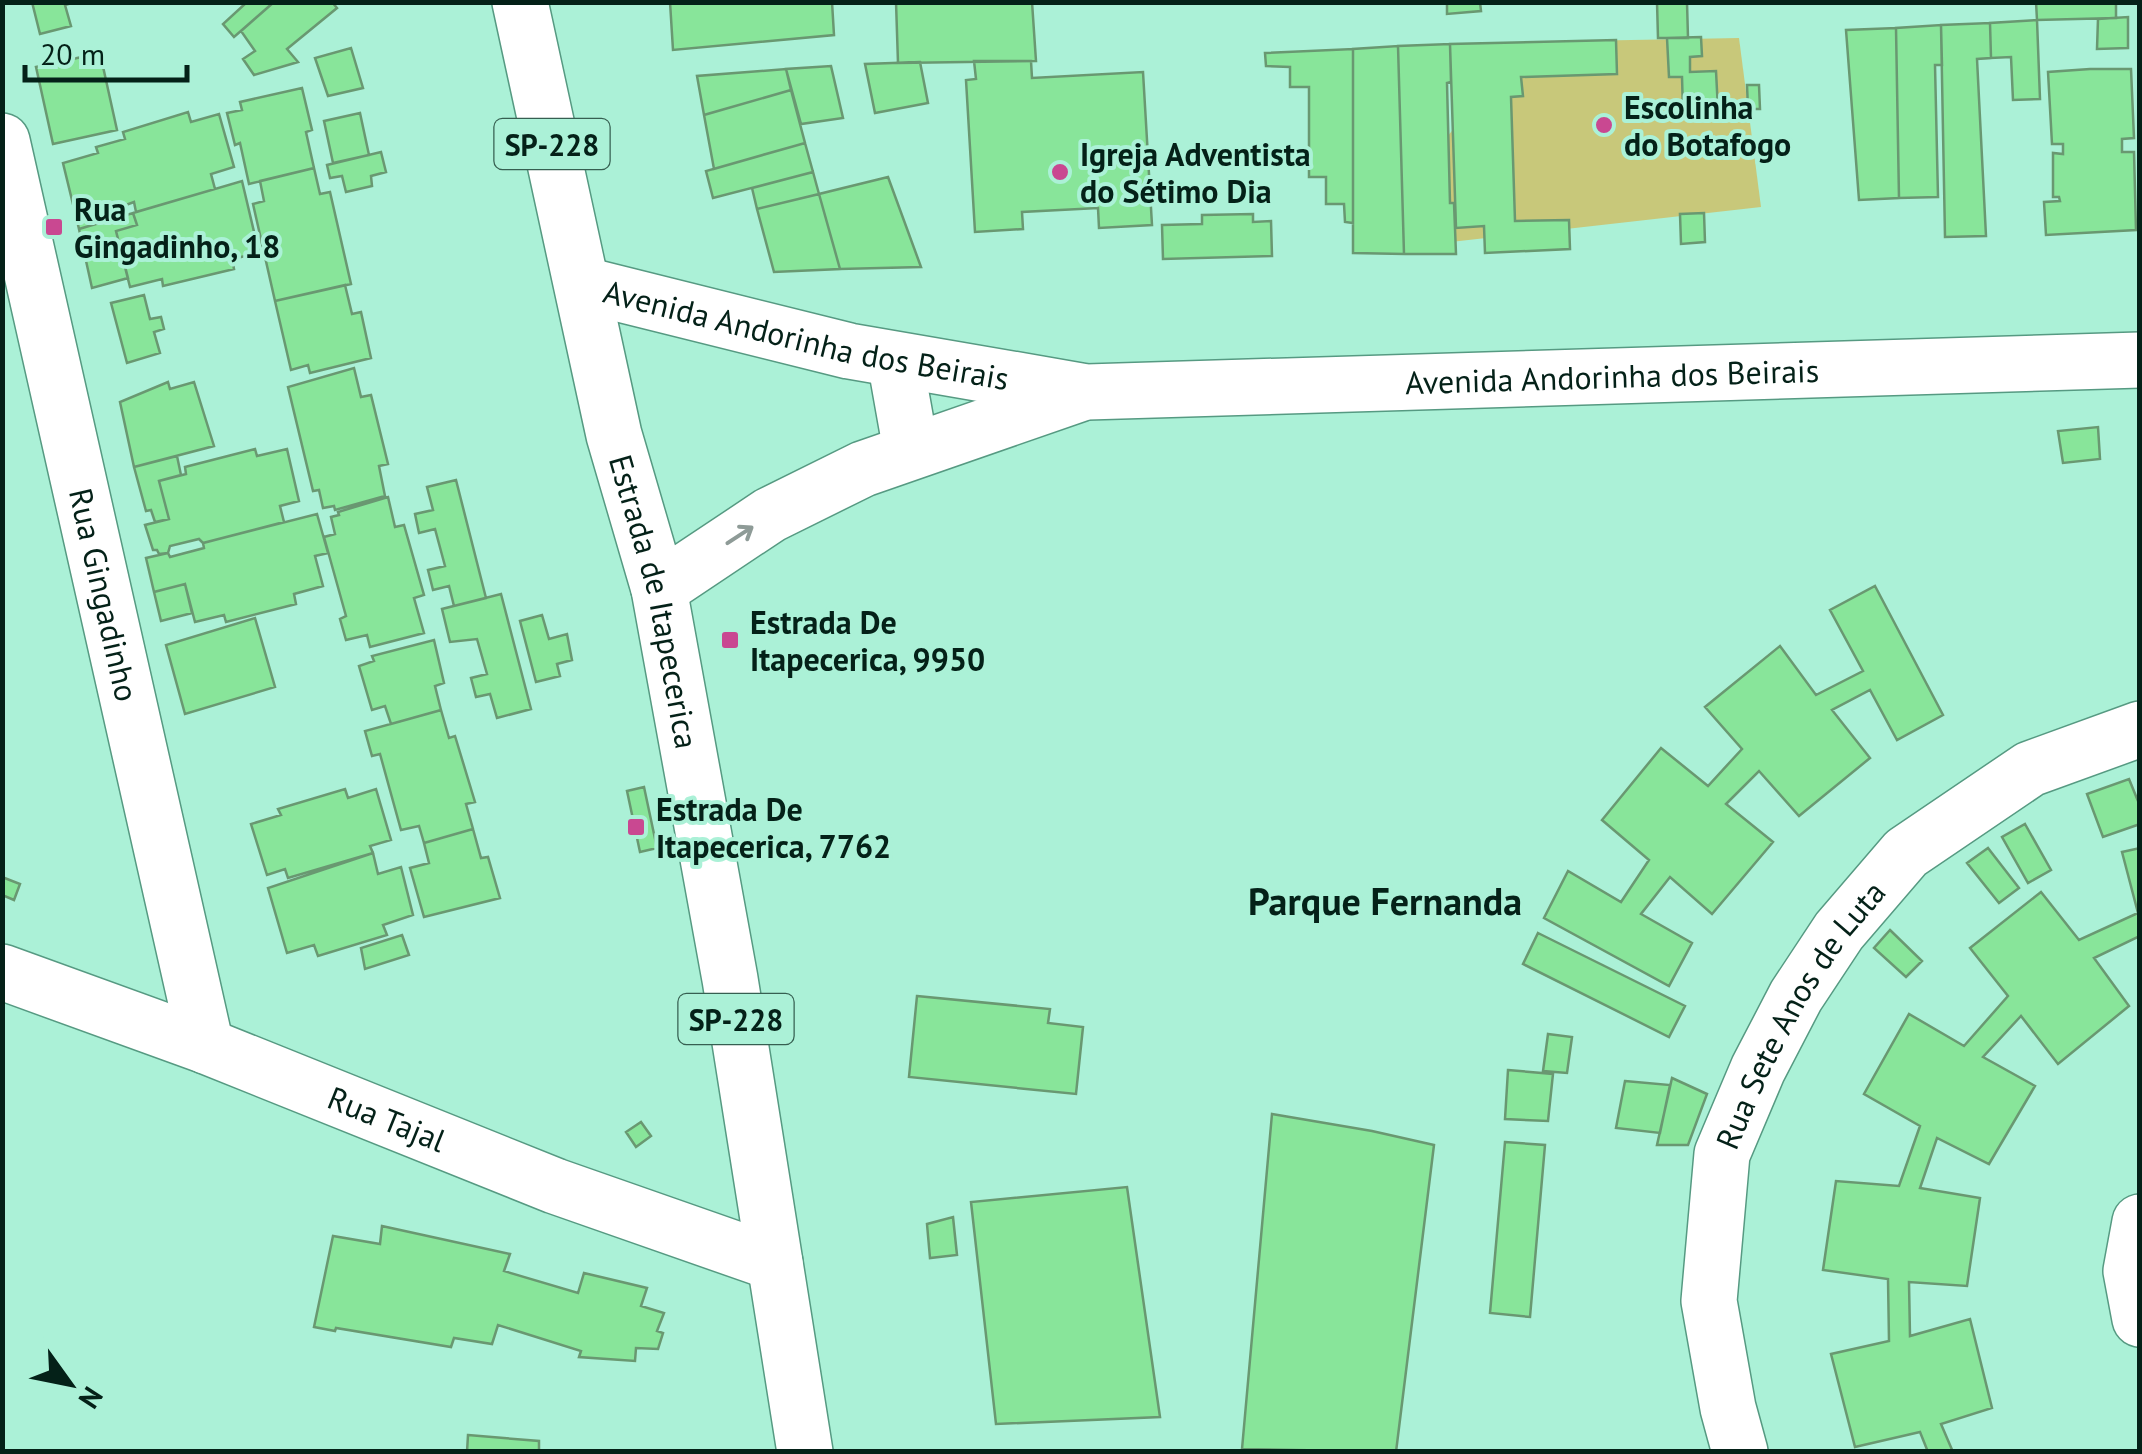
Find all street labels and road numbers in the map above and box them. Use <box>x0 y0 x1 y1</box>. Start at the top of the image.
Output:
road number: SP-228 <box>494 119 610 169</box>
street label: Avenida Andorinha dos Beirais <box>599 270 1012 399</box>
street label: Avenida Andorinha dos Beirais <box>1405 349 1820 403</box>
street label: Estrada de Itapecerica <box>600 450 709 752</box>
street label: Rua Gingadinho <box>60 484 149 705</box>
street label: Rua Sete Anos de Luta <box>1706 872 1894 1155</box>
road number: SP-228 <box>678 994 794 1044</box>
street label: Rua Tajal <box>322 1076 453 1161</box>

